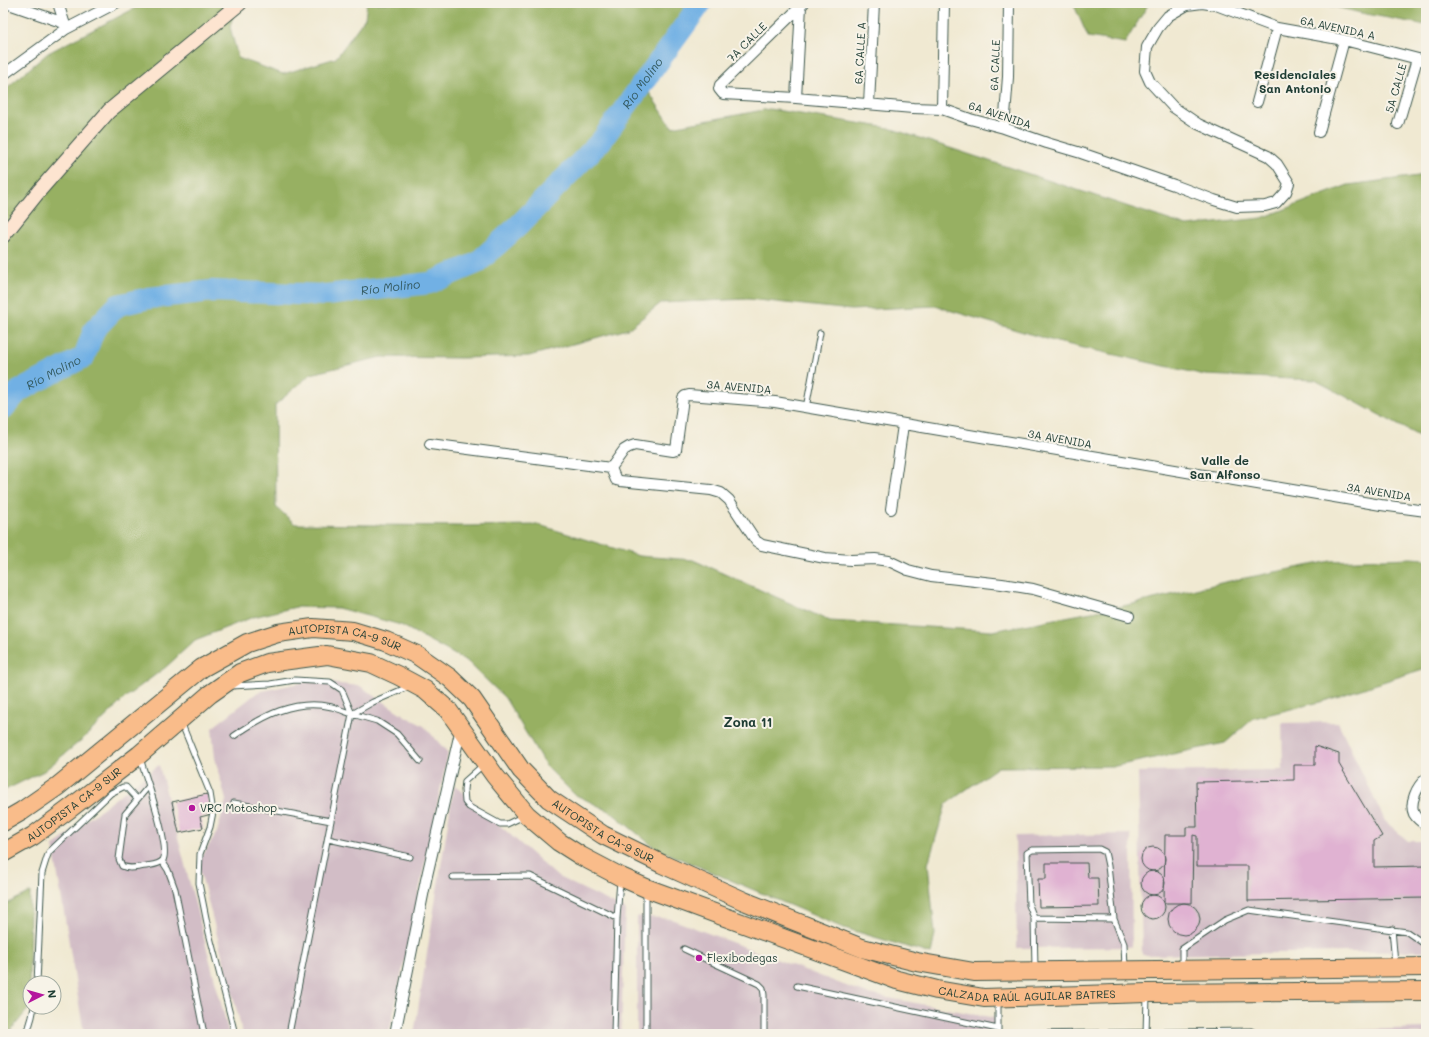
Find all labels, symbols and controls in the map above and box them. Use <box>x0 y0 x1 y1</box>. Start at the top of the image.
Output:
street label: 6A AVENIDA A <box>1299 12 1377 43</box>
street label: 7A CALLE <box>723 18 770 65</box>
street label: 6A CALLE A <box>850 21 869 84</box>
street label: 6A CALLE <box>986 39 1003 91</box>
water label: Río Molino <box>618 54 666 112</box>
street label: 5A CALLE <box>1381 61 1410 114</box>
district label: Residenciales San Antonio <box>1254 66 1336 96</box>
street label: 6A AVENIDA <box>967 97 1033 132</box>
water label: Río Molino <box>360 275 421 298</box>
water label: Río Molino <box>23 351 83 393</box>
street label: 3A AVENIDA <box>706 376 772 397</box>
street label: 3A AVENIDA <box>1027 425 1093 452</box>
district label: Valle de San Alfonso <box>1190 452 1260 482</box>
street label: 3A AVENIDA <box>1346 479 1412 504</box>
street label: AUTOPISTA CA-9 SUR <box>287 620 404 654</box>
district label: Zona 11 <box>724 713 772 730</box>
street label: AUTOPISTA CA-9 SUR <box>24 763 124 845</box>
street label: AUTOPISTA CA-9 SUR <box>549 795 657 866</box>
place label: VRC Motoshop <box>200 800 277 815</box>
marker: VRC Motoshop <box>187 803 197 813</box>
place label: Flexibodegas <box>707 950 778 965</box>
marker: Flexibodegas <box>694 953 704 963</box>
north arrow <box>22 975 62 1015</box>
street label: CALZADA RAÚL AGUILAR BATRES <box>937 982 1116 1005</box>
text: N <box>45 989 60 999</box>

